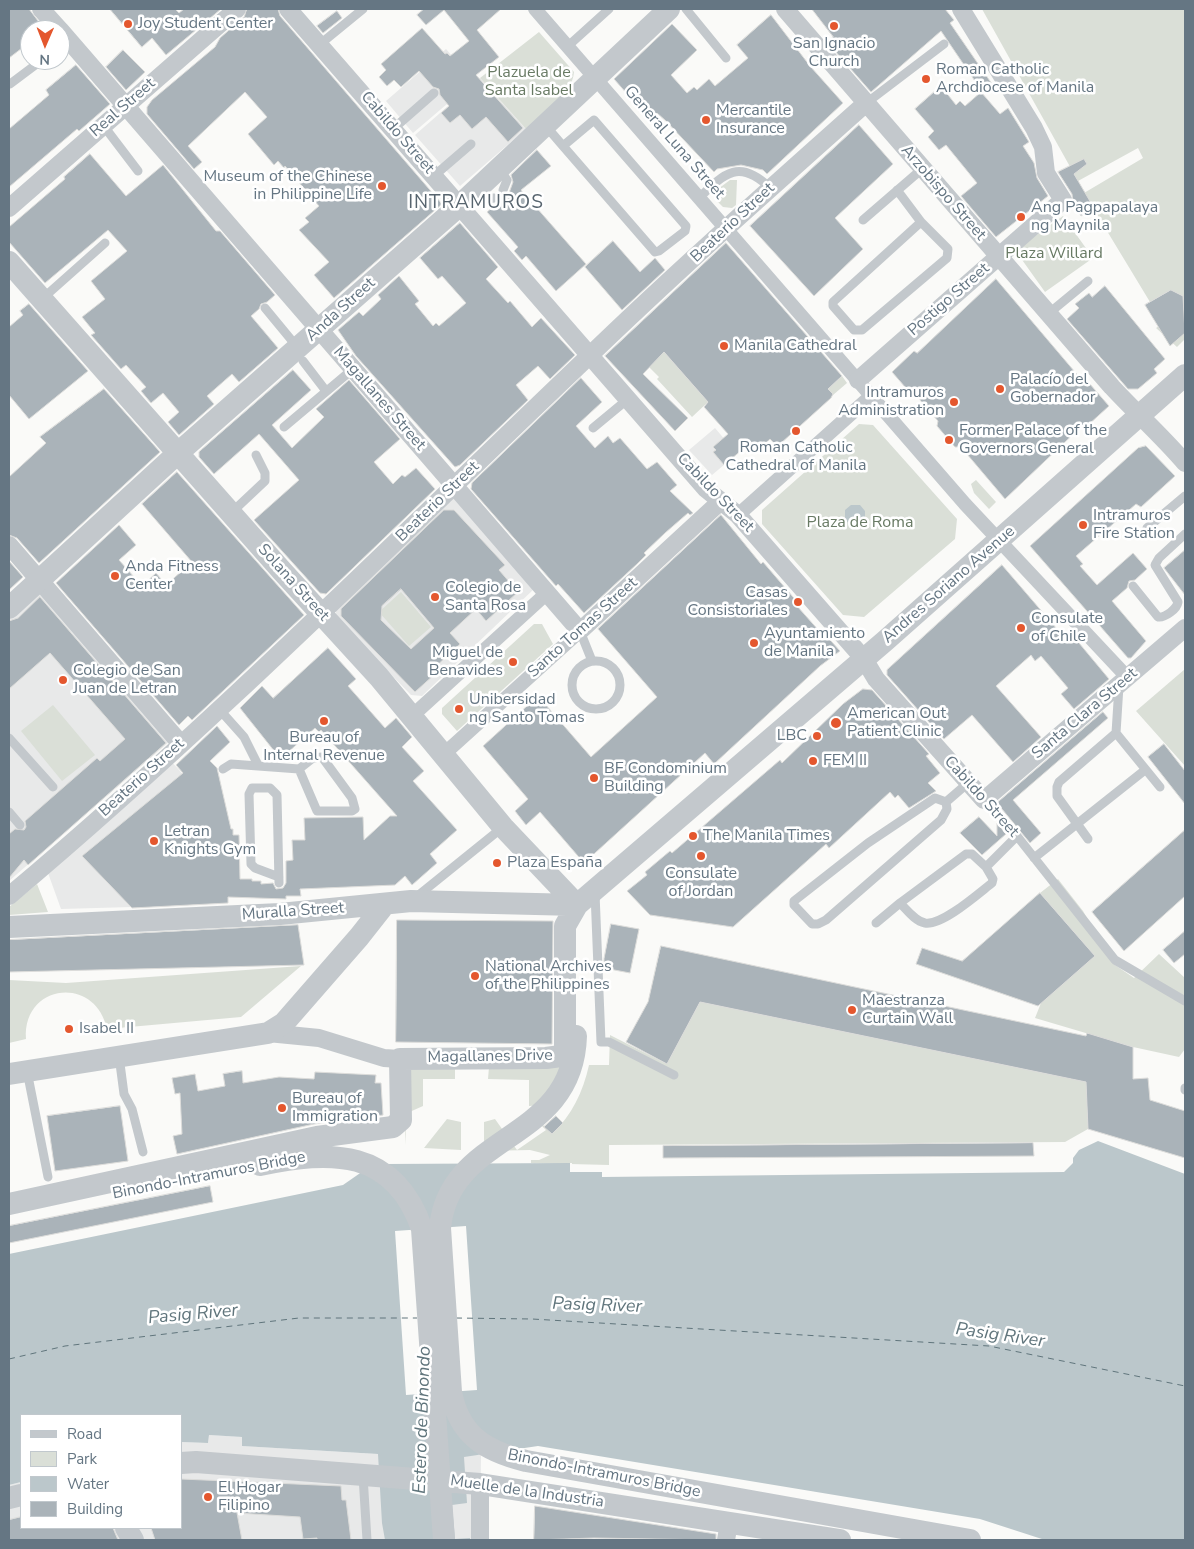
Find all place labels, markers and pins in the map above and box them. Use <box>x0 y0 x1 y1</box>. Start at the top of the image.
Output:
place label: Joy Student Center <box>138 14 273 34</box>
marker: Joy Student Center <box>122 18 134 30</box>
marker: San Ignacio Church <box>828 20 840 32</box>
place label: San Ignacio Church <box>793 34 875 72</box>
place label: Roman Catholic Archdiocese of Manila <box>936 60 1094 98</box>
marker: Roman Catholic Archdiocese of Manila <box>920 73 932 85</box>
place label: Mercantile Insurance <box>716 101 791 139</box>
marker: Mercantile Insurance <box>700 114 712 126</box>
place label: Museum of the Chinese in Philippine Life <box>203 167 372 205</box>
marker: Museum of the Chinese in Philippine Life <box>376 180 388 192</box>
place label: Ang Pagpapalaya ng Maynila <box>1031 198 1158 236</box>
marker: Ang Pagpapalaya ng Maynila <box>1015 211 1027 223</box>
place label: Manila Cathedral <box>734 336 857 356</box>
marker: Manila Cathedral <box>718 340 730 352</box>
place label: Palacío del Gobernador <box>1010 370 1096 408</box>
place label: Intramuros Administration <box>838 383 944 421</box>
marker: Palacío del Gobernador <box>994 383 1006 395</box>
marker: Intramuros Administration <box>948 396 960 408</box>
place label: Former Palace of the Governors General <box>959 421 1107 459</box>
marker: Roman Catholic Cathedral of Manila <box>790 425 802 437</box>
marker: Former Palace of the Governors General <box>943 434 955 446</box>
place label: Roman Catholic Cathedral of Manila <box>726 438 866 476</box>
place label: Intramuros Fire Station <box>1093 506 1175 544</box>
marker: Intramuros Fire Station <box>1077 519 1089 531</box>
place label: Anda Fitness Center <box>125 557 219 595</box>
marker: Anda Fitness Center <box>109 570 121 582</box>
place label: Colegio de Santa Rosa <box>445 578 526 616</box>
place label: Casas Consistoriales <box>688 583 788 621</box>
marker: Colegio de Santa Rosa <box>429 591 441 603</box>
marker: Casas Consistoriales <box>792 596 804 608</box>
place label: Consulate of Chile <box>1031 609 1103 647</box>
marker: Consulate of Chile <box>1015 622 1027 634</box>
place label: Ayuntamiento de Manila <box>764 624 865 662</box>
marker: Ayuntamiento de Manila <box>748 637 760 649</box>
place label: Miguel de Benavides <box>429 643 503 681</box>
marker: Miguel de Benavides <box>507 656 519 668</box>
place label: Colegio de San Juan de Letran <box>73 661 181 699</box>
marker: Colegio de San Juan de Letran <box>57 674 69 686</box>
place label: Unibersidad ng Santo Tomas <box>469 690 585 728</box>
marker: Unibersidad ng Santo Tomas <box>453 703 465 715</box>
place label: American Out Patient Clinic <box>847 704 946 742</box>
marker: Bureau of Internal Revenue <box>318 715 330 727</box>
marker: American Out Patient Clinic <box>829 716 843 730</box>
place label: LBC <box>777 726 807 746</box>
place label: Bureau of Internal Revenue <box>263 728 385 766</box>
marker: LBC <box>811 730 823 742</box>
place label: FEM II <box>823 751 867 771</box>
marker: FEM II <box>807 755 819 767</box>
place label: BF Condominium Building <box>604 759 727 797</box>
marker: BF Condominium Building <box>588 772 600 784</box>
place label: Letran Knights Gym <box>164 822 256 860</box>
place label: The Manila Times <box>703 826 830 846</box>
marker: The Manila Times <box>687 830 699 842</box>
marker: Letran Knights Gym <box>148 835 160 847</box>
marker: Consulate of Jordan <box>695 850 707 862</box>
place label: Plaza España <box>507 853 603 873</box>
marker: Plaza España <box>491 857 503 869</box>
place label: Consulate of Jordan <box>665 864 737 902</box>
place label: National Archives of the Philippines <box>485 957 612 995</box>
marker: National Archives of the Philippines <box>469 970 481 982</box>
place label: Maestranza Curtain Wall <box>862 991 953 1029</box>
marker: Maestranza Curtain Wall <box>846 1004 858 1016</box>
place label: Isabel II <box>79 1019 134 1039</box>
marker: Isabel II <box>63 1023 75 1035</box>
place label: Bureau of Immigration <box>292 1089 378 1127</box>
marker: Bureau of Immigration <box>276 1102 288 1114</box>
place label: El Hogar Filipino <box>218 1478 281 1516</box>
marker: El Hogar Filipino <box>202 1491 214 1503</box>

